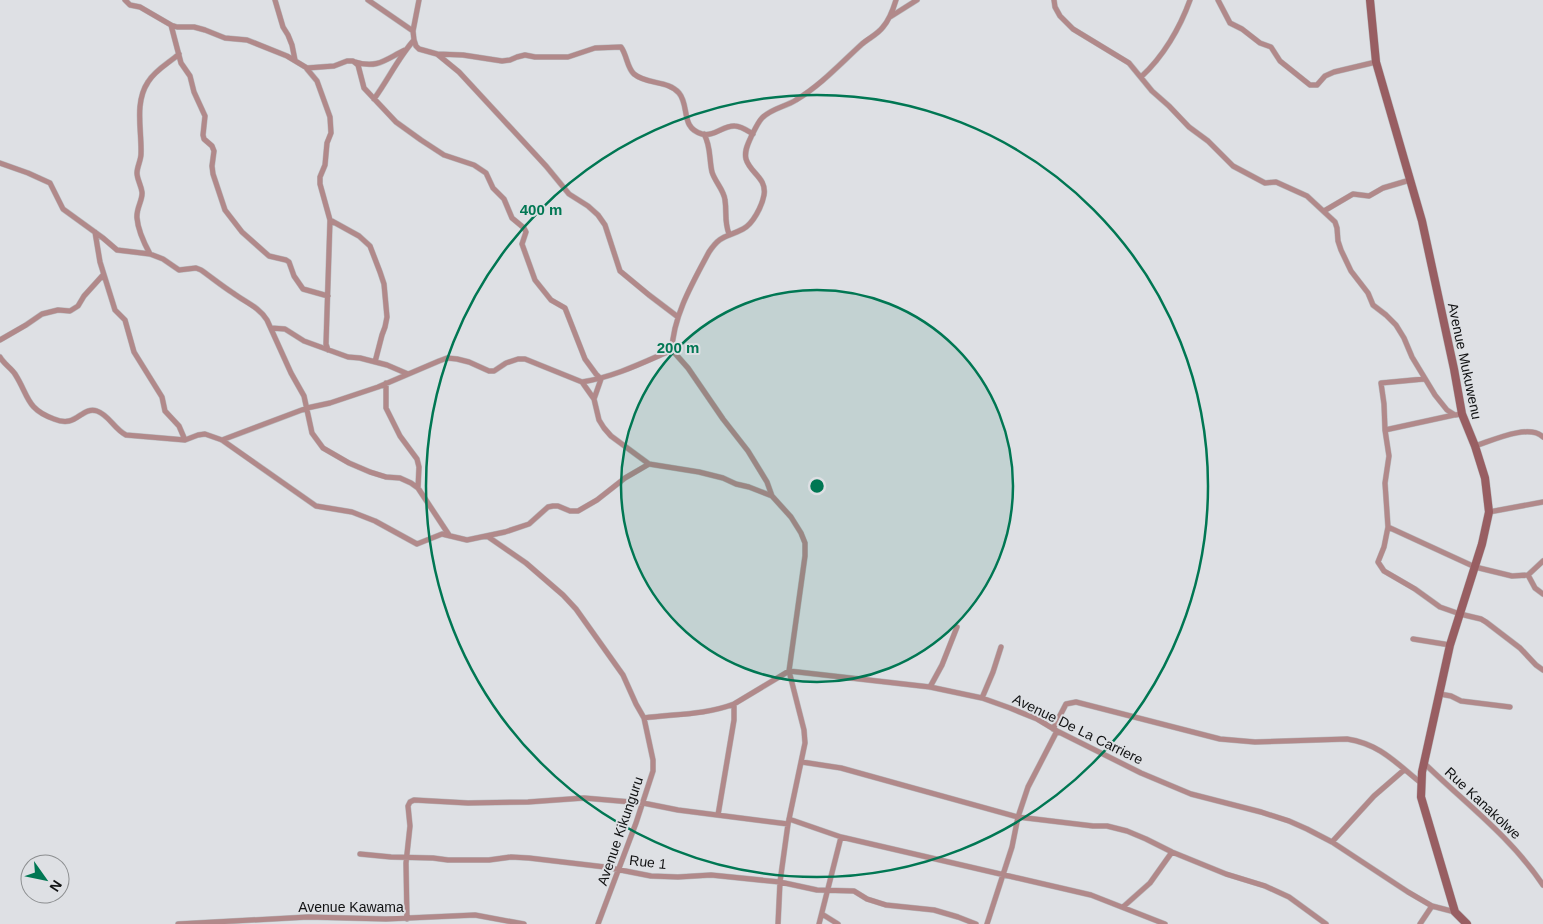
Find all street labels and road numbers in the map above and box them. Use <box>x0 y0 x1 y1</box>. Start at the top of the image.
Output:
street label: Avenue Mukuwenu <box>1445 301 1485 421</box>
street label: Avenue De La Carriere <box>1010 690 1146 768</box>
street label: Rue Kanakolwe <box>1442 764 1524 842</box>
street label: Avenue Kikunguru <box>594 774 646 888</box>
street label: Rue 1 <box>628 852 668 872</box>
street label: Avenue Kawama <box>298 899 404 915</box>

